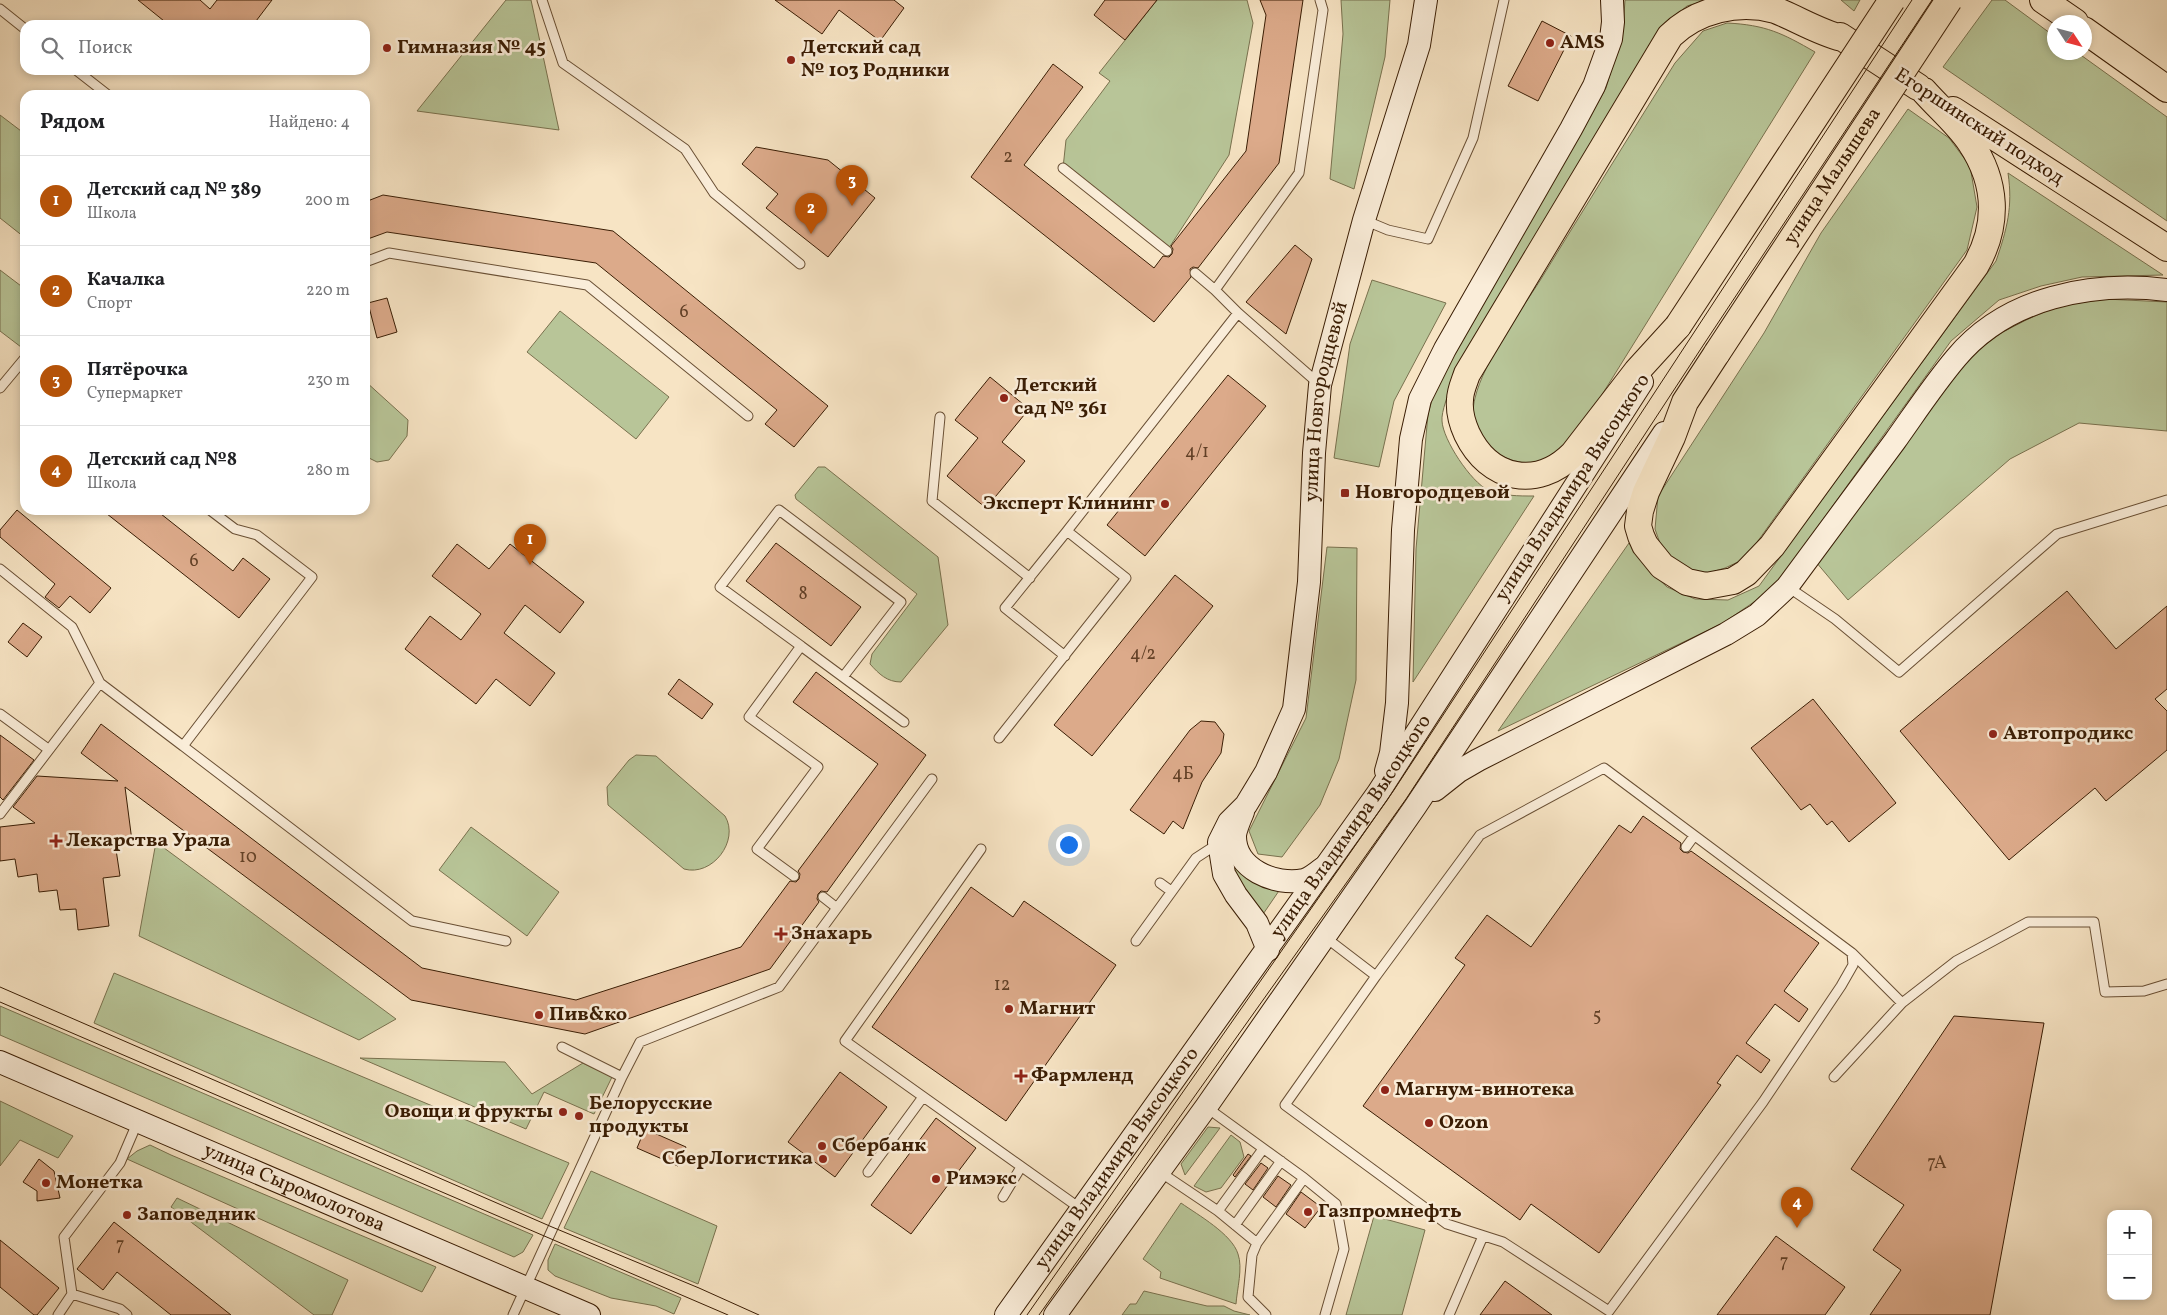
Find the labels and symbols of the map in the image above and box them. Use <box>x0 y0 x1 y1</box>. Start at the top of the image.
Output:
north arrow <box>2047 15 2092 60</box>
place label: AMS <box>1560 29 1605 57</box>
place label: Гимназия № 45 <box>397 34 546 62</box>
place label: Детский сад № 103 Родники <box>801 34 950 85</box>
marker: AMS <box>1544 37 1556 49</box>
marker: Гимназия № 45 <box>381 42 393 54</box>
marker: Детский сад № 103 Родники <box>785 54 797 66</box>
street label: Егоршинский подход <box>1889 62 2069 192</box>
street label: улица Малышева <box>1777 102 1888 251</box>
house number: 2 <box>1003 145 1013 170</box>
pin: 3 <box>836 165 868 206</box>
pin: 2 <box>795 193 827 234</box>
street label: улица Новгородцевой <box>1298 299 1356 503</box>
house number: 6 <box>679 300 689 325</box>
street label: улица Владимира Высоцкого <box>1489 369 1657 607</box>
place label: Детский сад № 361 <box>1014 372 1107 423</box>
marker: Детский сад № 361 <box>998 392 1010 404</box>
house number: 4/1 <box>1185 440 1209 465</box>
place label: Новгородцевой <box>1355 479 1510 507</box>
marker: Новгородцевой <box>1339 487 1351 499</box>
place label: Эксперт Клининг <box>983 490 1155 518</box>
marker: Эксперт Клининг <box>1159 498 1171 510</box>
pin: 1 <box>514 524 546 565</box>
house number: 6 <box>189 549 199 574</box>
house number: 8 <box>798 582 808 607</box>
house number: 4/2 <box>1130 642 1156 667</box>
street label: улица Владимира Высоцкого <box>1264 709 1439 945</box>
place label: Автопродикс <box>2003 720 2133 748</box>
marker: Автопродикс <box>1987 728 1999 740</box>
house number: 4Б <box>1172 762 1194 787</box>
place label: Лекарства Урала <box>66 827 231 855</box>
your location <box>1056 832 1082 858</box>
marker: Лекарства Урала <box>50 835 62 847</box>
house number: 10 <box>239 845 257 870</box>
place label: Знахарь <box>791 920 873 948</box>
marker: Знахарь <box>775 928 787 940</box>
house number: 12 <box>994 973 1010 998</box>
place label: Магнит <box>1019 995 1096 1023</box>
place label: Пив&ко <box>549 1001 627 1029</box>
marker: Магнит <box>1003 1003 1015 1015</box>
house number: 5 <box>1593 1004 1601 1029</box>
marker: Пив&ко <box>533 1009 545 1021</box>
street label: улица Владимира Высоцкого <box>1029 1042 1206 1275</box>
place label: Фармленд <box>1031 1062 1134 1090</box>
marker: Фармленд <box>1015 1070 1027 1082</box>
place label: Магнум-винотека <box>1395 1076 1574 1104</box>
marker: Магнум-винотека <box>1379 1084 1391 1096</box>
place label: Белорусские продукты <box>589 1090 712 1141</box>
place label: Овощи и фрукты <box>384 1098 553 1126</box>
marker: Овощи и фрукты <box>557 1106 569 1118</box>
place label: Ozon <box>1439 1109 1489 1137</box>
marker: Белорусские продукты <box>573 1110 585 1122</box>
marker: Ozon <box>1423 1117 1435 1129</box>
place label: Сбербанк <box>832 1132 926 1160</box>
street label: улица Сыромолотова <box>199 1137 389 1240</box>
marker: Сбербанк <box>816 1140 828 1152</box>
place label: СберЛогистика <box>662 1145 813 1173</box>
house number: 7А <box>1927 1151 1947 1176</box>
marker: СберЛогистика <box>817 1153 829 1165</box>
place label: Римэкс <box>946 1165 1017 1193</box>
place label: Монетка <box>56 1169 143 1197</box>
marker: Римэкс <box>930 1173 942 1185</box>
marker: Монетка <box>40 1177 52 1189</box>
pin: 4 <box>1781 1187 1813 1228</box>
place label: Газпромнефть <box>1318 1198 1462 1226</box>
place label: Заповедник <box>137 1201 256 1229</box>
marker: Газпромнефть <box>1302 1206 1314 1218</box>
marker: Заповедник <box>121 1209 133 1221</box>
house number: 7 <box>116 1233 124 1258</box>
house number: 7 <box>1780 1250 1788 1275</box>

